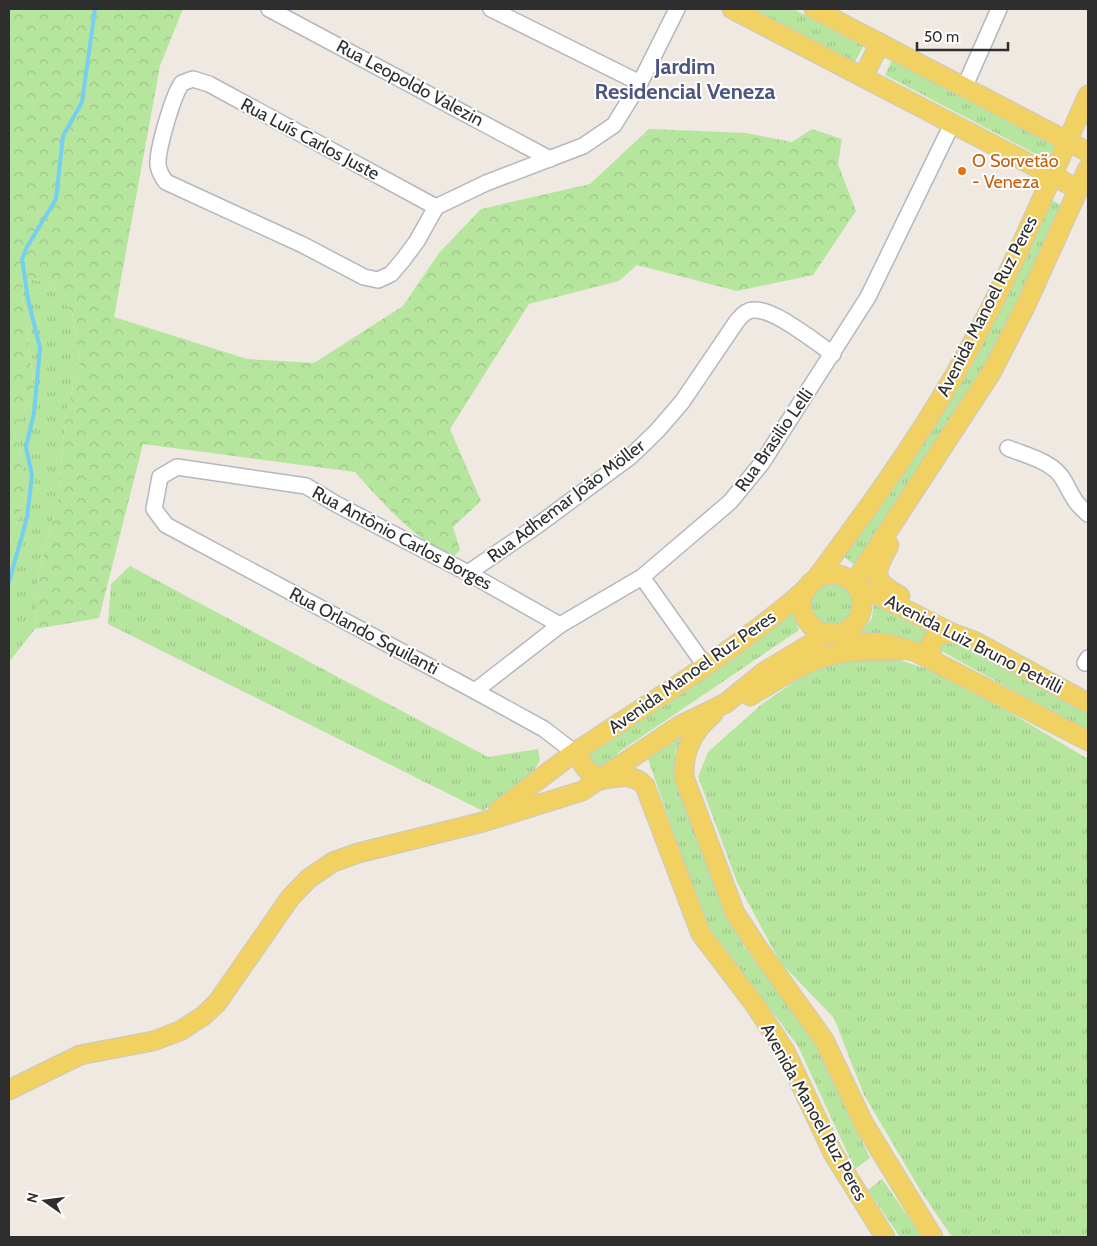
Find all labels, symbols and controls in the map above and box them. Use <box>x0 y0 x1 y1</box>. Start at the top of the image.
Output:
scale bar <box>917 20 1008 52</box>
text: 50 m <box>924 28 959 46</box>
street label: Rua Leopoldo Valezin <box>333 35 487 131</box>
district label: Jardim Residencial Veneza <box>595 53 776 105</box>
street label: Rua Luís Carlos Juste <box>237 93 383 185</box>
place label: O Sorvetão - Veneza <box>972 150 1059 193</box>
marker: O Sorvetão - Veneza <box>956 165 968 177</box>
street label: Avenida Manoel Ruz Peres <box>932 212 1042 400</box>
street label: Rua Brasilio Lelli <box>730 384 818 496</box>
street label: Rua Adhemar João Möller <box>483 434 649 567</box>
street label: Rua Antônio Carlos Borges <box>308 481 496 595</box>
street label: Rua Orlando Squilanti <box>286 582 442 680</box>
street label: Avenida Luiz Bruno Petrilli <box>881 590 1067 698</box>
street label: Avenida Manoel Ruz Peres <box>604 606 780 738</box>
street label: Avenida Manoel Ruz Peres <box>756 1019 872 1205</box>
north arrow <box>20 1176 70 1226</box>
text: N <box>22 1191 42 1205</box>

